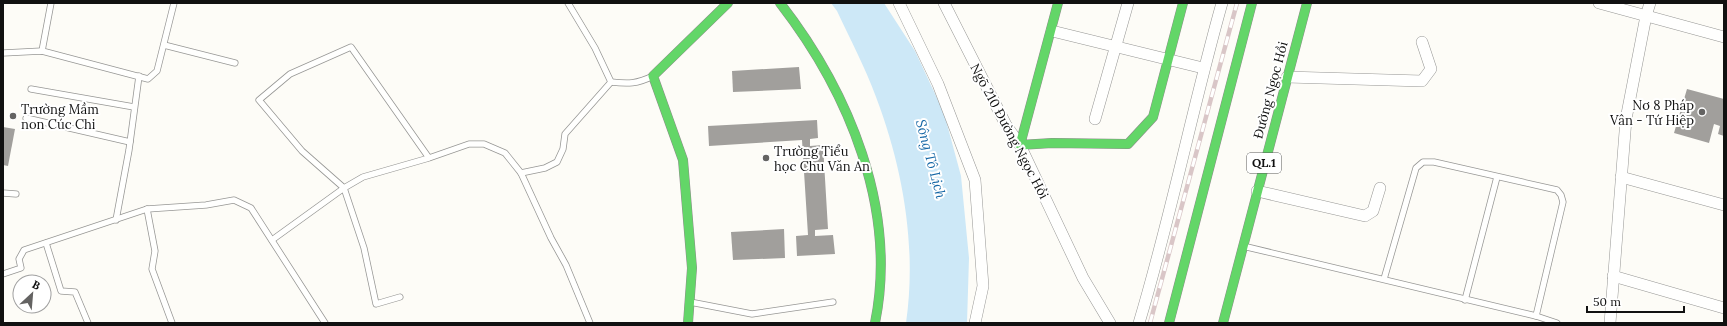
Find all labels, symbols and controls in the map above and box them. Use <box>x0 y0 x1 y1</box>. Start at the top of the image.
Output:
street label: Đường Ngọc Hồi <box>1249 39 1292 141</box>
street label: Ngõ 210 Đường Ngọc Hồi <box>967 61 1053 202</box>
place label: Nơ 8 Pháp Vân - Tứ Hiệp <box>1609 97 1694 129</box>
place label: Trường Mầm non Cúc Chi <box>21 101 99 133</box>
marker: Nơ 8 Pháp Vân - Tứ Hiệp <box>1697 107 1707 117</box>
marker: Trường Mầm non Cúc Chi <box>8 111 18 121</box>
water label: Sông Tô Lịch <box>912 117 950 201</box>
place label: Trường Tiểu học Chu Văn An <box>774 143 870 175</box>
marker: Trường Tiểu học Chu Văn An <box>761 153 771 163</box>
road number: QL.1 <box>1247 153 1281 173</box>
north arrow <box>12 274 52 314</box>
text: B <box>30 277 43 293</box>
scale bar <box>1587 288 1684 314</box>
text: 50 m <box>1593 294 1621 309</box>

